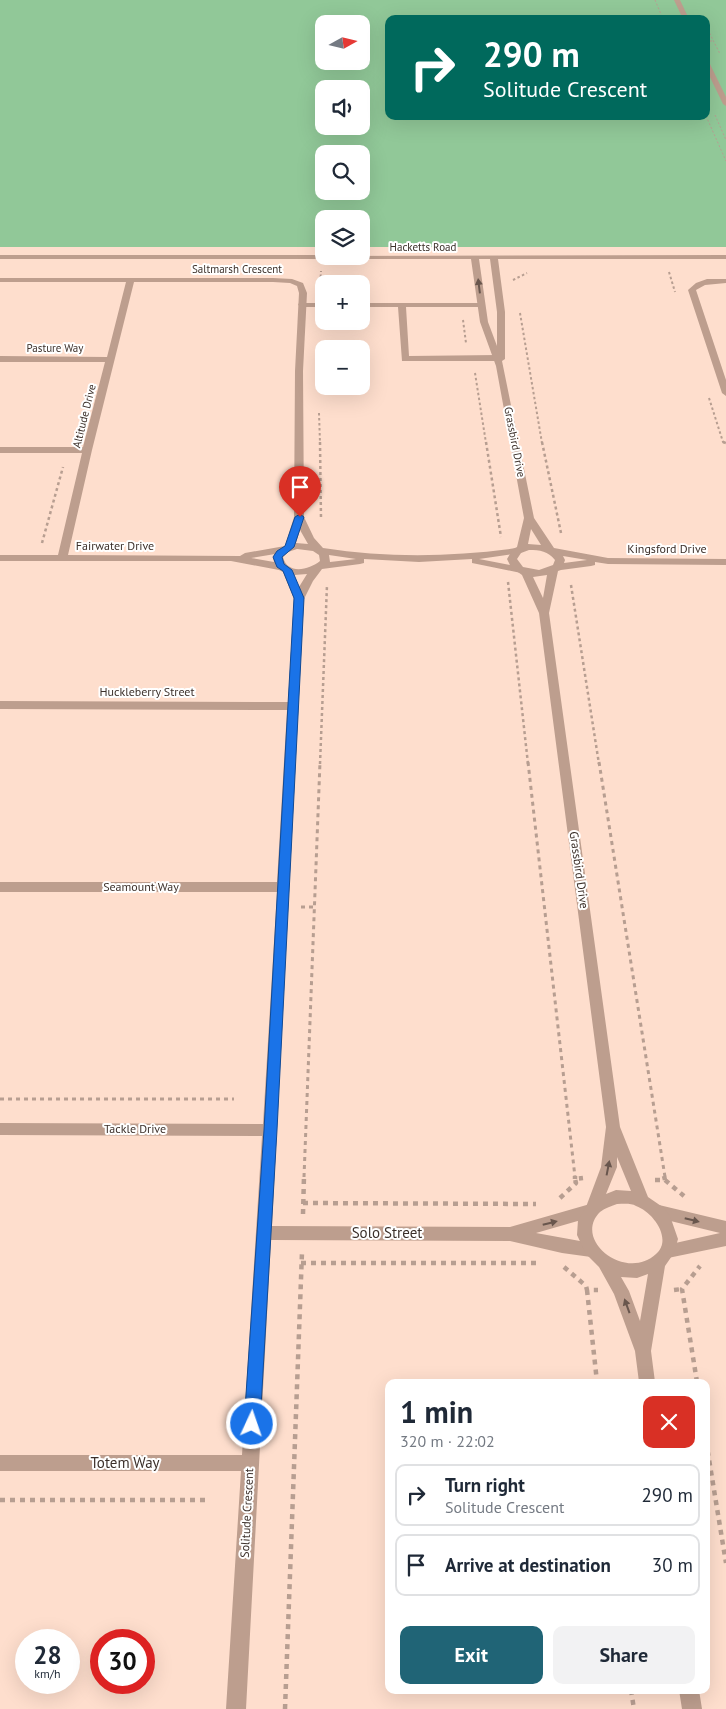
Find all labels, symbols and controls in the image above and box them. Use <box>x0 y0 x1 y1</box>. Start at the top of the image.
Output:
north arrow <box>315 15 370 70</box>
map controls <box>315 15 370 395</box>
text: 290 m <box>483 31 580 77</box>
icon: right <box>400 35 465 100</box>
text: Solitude Crescent <box>483 75 647 103</box>
button: sound <box>315 80 370 135</box>
button: search <box>315 145 370 200</box>
button: layers <box>315 210 370 265</box>
street label: Hacketts Road <box>390 240 456 254</box>
street label: Saltmarsh Crescent <box>192 262 282 276</box>
button: + <box>315 275 370 330</box>
one-way arrow <box>475 278 483 294</box>
button: − <box>315 340 370 395</box>
street label: Pasture Way <box>27 341 84 355</box>
street label: Altitude Drive <box>69 382 99 449</box>
street label: Grassbird Drive <box>501 406 529 479</box>
pin <box>279 466 321 517</box>
icon: arrive <box>286 473 314 501</box>
street label: Fairwater Drive <box>76 538 154 553</box>
street label: Kingsford Drive <box>627 541 707 556</box>
street label: Huckleberry Street <box>99 684 195 699</box>
street label: Grassbird Drive <box>567 830 592 910</box>
street label: Seamount Way <box>103 879 179 894</box>
street label: Tackle Drive <box>104 1121 166 1136</box>
one-way arrow <box>604 1160 612 1176</box>
one-way arrow <box>685 1216 700 1224</box>
one-way arrow <box>543 1219 558 1227</box>
street label: Solo Street <box>352 1223 422 1242</box>
one-way arrow <box>623 1298 631 1313</box>
text: 1 min <box>400 1392 473 1431</box>
button: close <box>643 1396 695 1448</box>
position arrow <box>225 1397 277 1449</box>
text: 320 m · 22:02 <box>400 1431 495 1451</box>
street label: Totem Way <box>90 1453 160 1472</box>
street label: Solitude Crescent <box>237 1468 256 1558</box>
text: Turn right <box>445 1473 525 1497</box>
icon: right <box>402 1481 430 1509</box>
text: 290 m <box>641 1483 693 1507</box>
text: Solitude Crescent <box>445 1497 564 1517</box>
icon: arrive <box>402 1551 430 1579</box>
text: Arrive at destination <box>445 1553 611 1577</box>
text: 30 m <box>652 1553 693 1577</box>
button: Exit <box>400 1626 543 1684</box>
button: Share <box>553 1626 695 1684</box>
speed limit sign: 30 <box>90 1629 155 1694</box>
text: 28 <box>33 1639 62 1671</box>
text: km/h <box>34 1666 61 1681</box>

